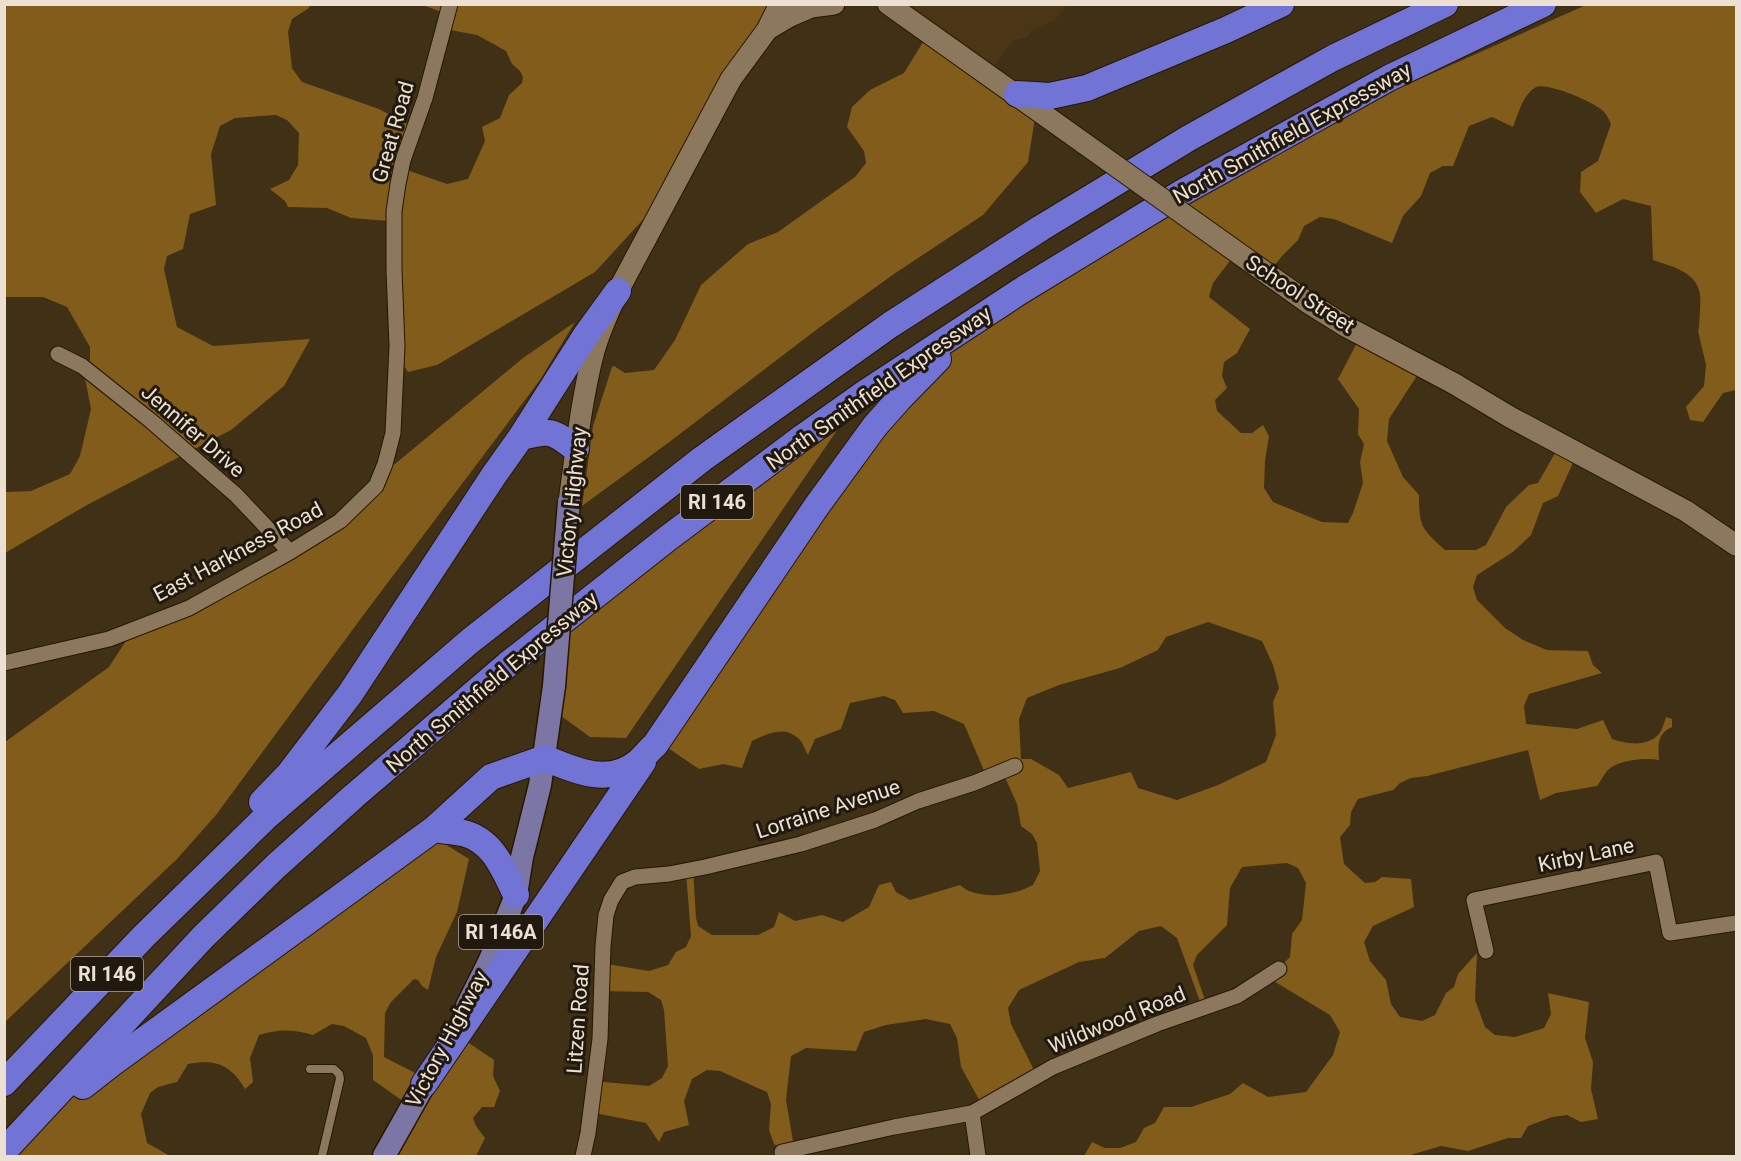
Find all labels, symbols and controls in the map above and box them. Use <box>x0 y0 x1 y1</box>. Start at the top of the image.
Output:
street label: North Smithfield Expressway <box>1169 57 1415 209</box>
street label: Great Road <box>367 79 419 185</box>
street label: School Street <box>1241 250 1359 338</box>
street label: North Smithfield Expressway <box>762 301 996 475</box>
street label: Jennifer Drive <box>137 380 249 482</box>
street label: Victory Highway <box>552 426 592 578</box>
road number: RI 146 <box>681 485 753 519</box>
street label: East Harkness Road <box>149 497 327 607</box>
street label: North Smithfield Expressway <box>381 586 603 777</box>
street label: Lorraine Avenue <box>753 774 903 844</box>
street label: Kirby Lane <box>1536 833 1636 877</box>
road number: RI 146A <box>459 915 543 949</box>
road number: RI 146 <box>71 957 143 991</box>
street label: Litzen Road <box>562 963 594 1075</box>
street label: Victory Highway <box>401 967 493 1111</box>
street label: Wildwood Road <box>1045 982 1189 1058</box>

